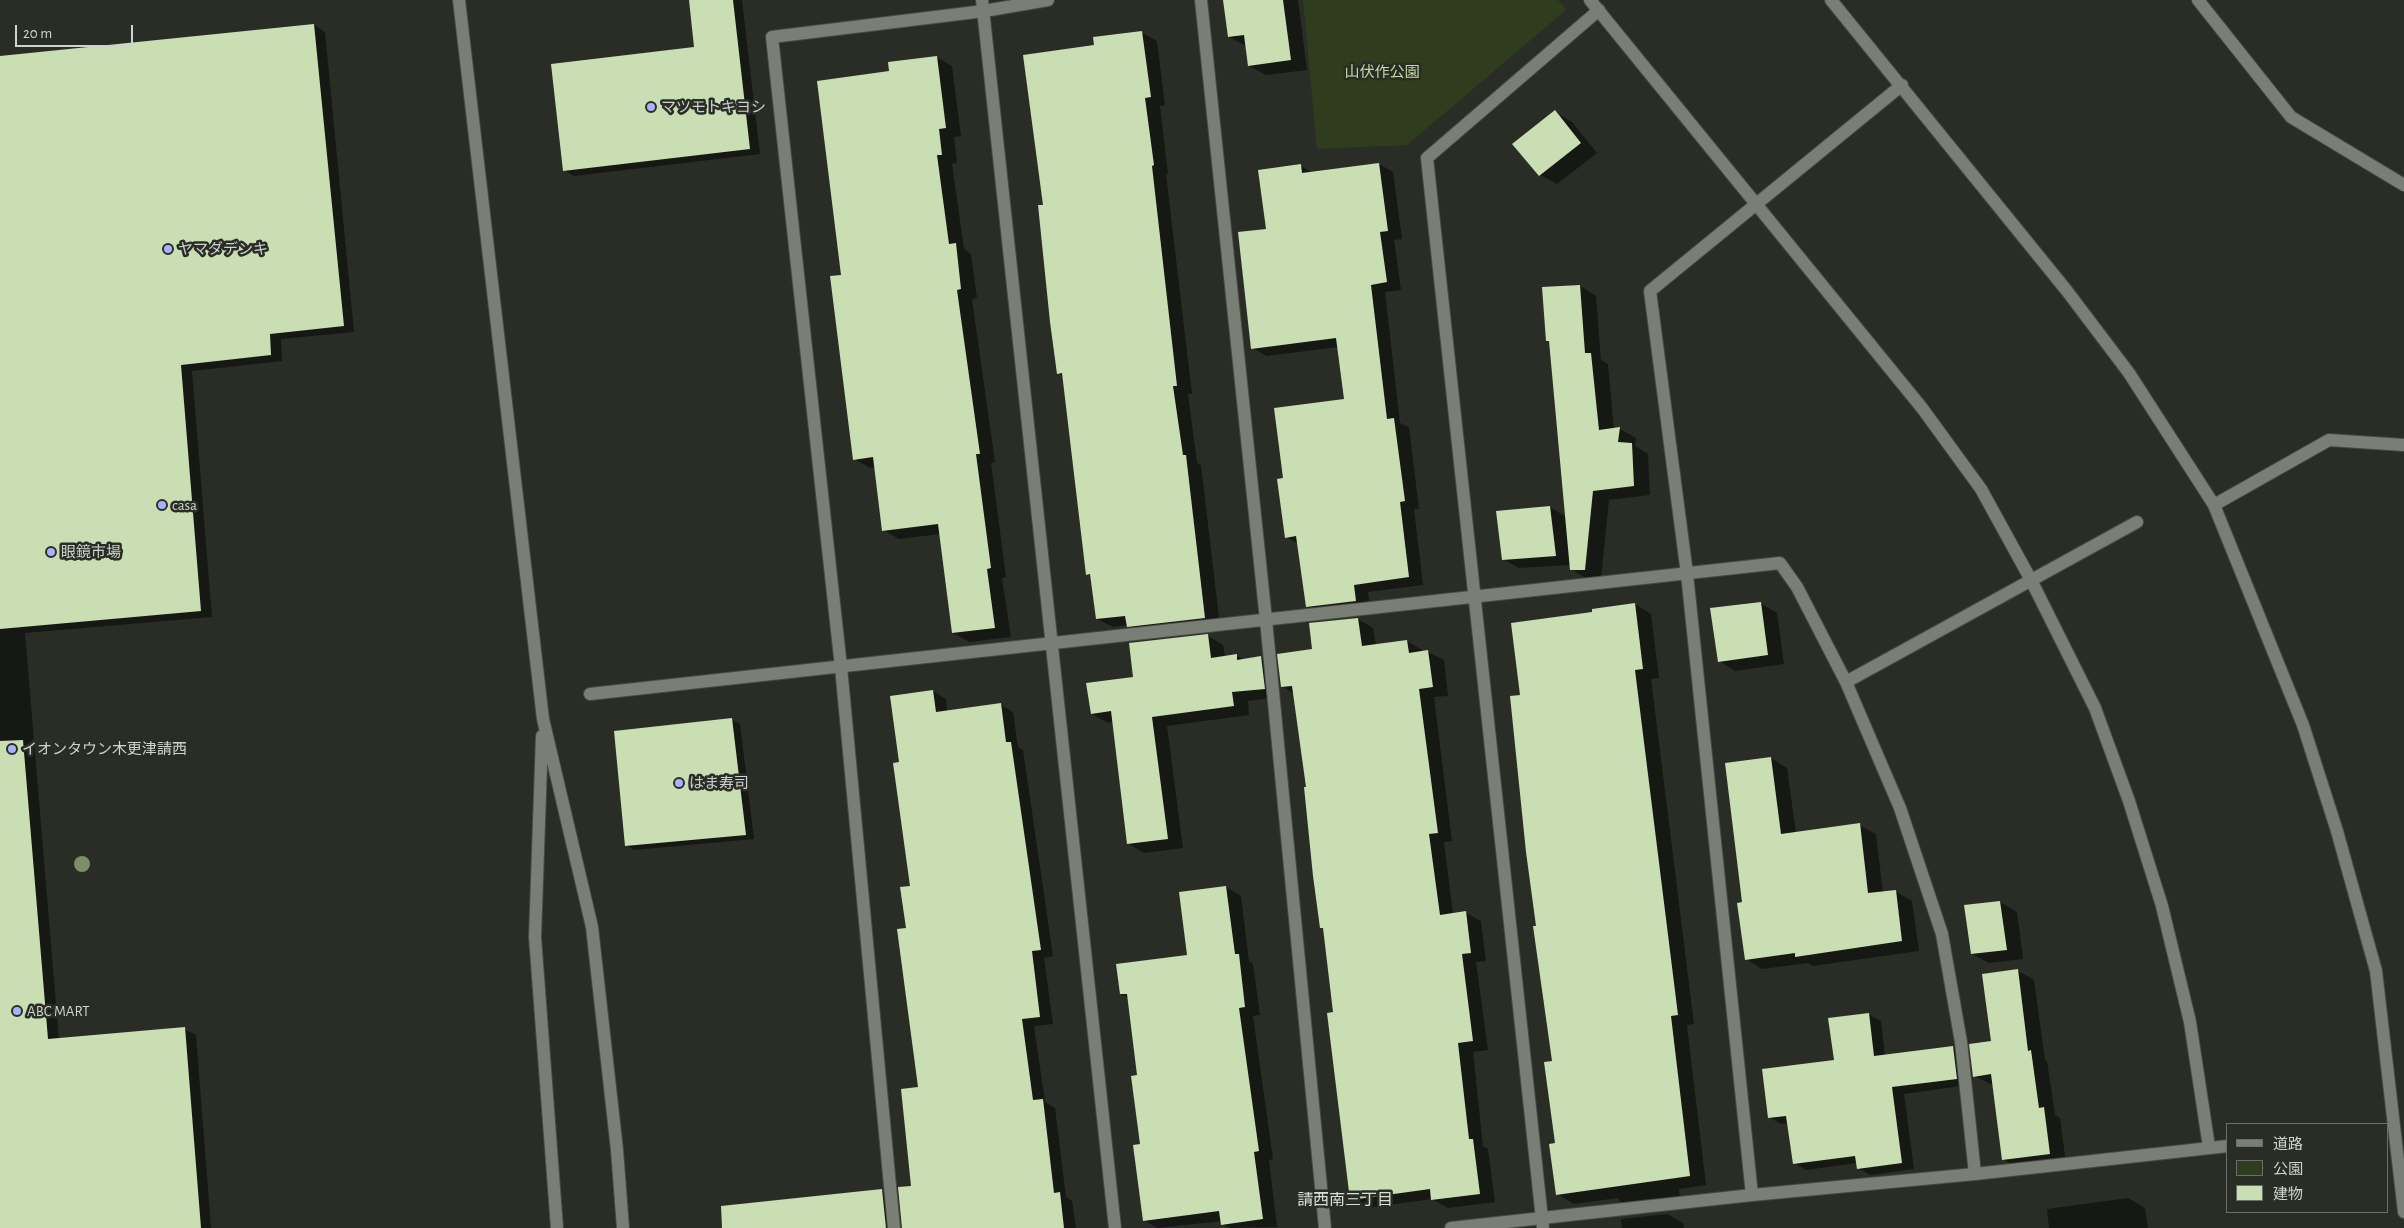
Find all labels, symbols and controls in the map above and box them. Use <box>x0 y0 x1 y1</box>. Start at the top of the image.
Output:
scale bar <box>18 15 135 47</box>
text: 20 m <box>23 26 52 41</box>
park label: 山伏作公園 <box>1345 63 1419 81</box>
place label: マツモトキヨシ <box>661 98 766 116</box>
marker: マツモトキヨシ <box>645 101 657 113</box>
place label: ヤマダデンキ <box>178 240 268 258</box>
marker: ヤマダデンキ <box>162 243 174 255</box>
place label: casa <box>172 496 197 514</box>
marker: casa <box>156 499 168 511</box>
place label: 眼鏡市場 <box>61 543 121 561</box>
marker: 眼鏡市場 <box>45 546 57 558</box>
place label: イオンタウン木更津請西 <box>22 740 187 758</box>
marker: イオンタウン木更津請西 <box>6 743 18 755</box>
place label: はま寿司 <box>689 774 749 792</box>
marker: はま寿司 <box>673 777 685 789</box>
place label: ABC MART <box>27 1002 90 1020</box>
marker: ABC MART <box>11 1005 23 1017</box>
legend <box>2226 1123 2389 1213</box>
text: 道路 <box>2273 1137 2303 1152</box>
text: 公園 <box>2273 1162 2303 1177</box>
text: 建物 <box>2273 1187 2303 1202</box>
district label: 請西南三丁目 <box>1297 1190 1393 1210</box>

